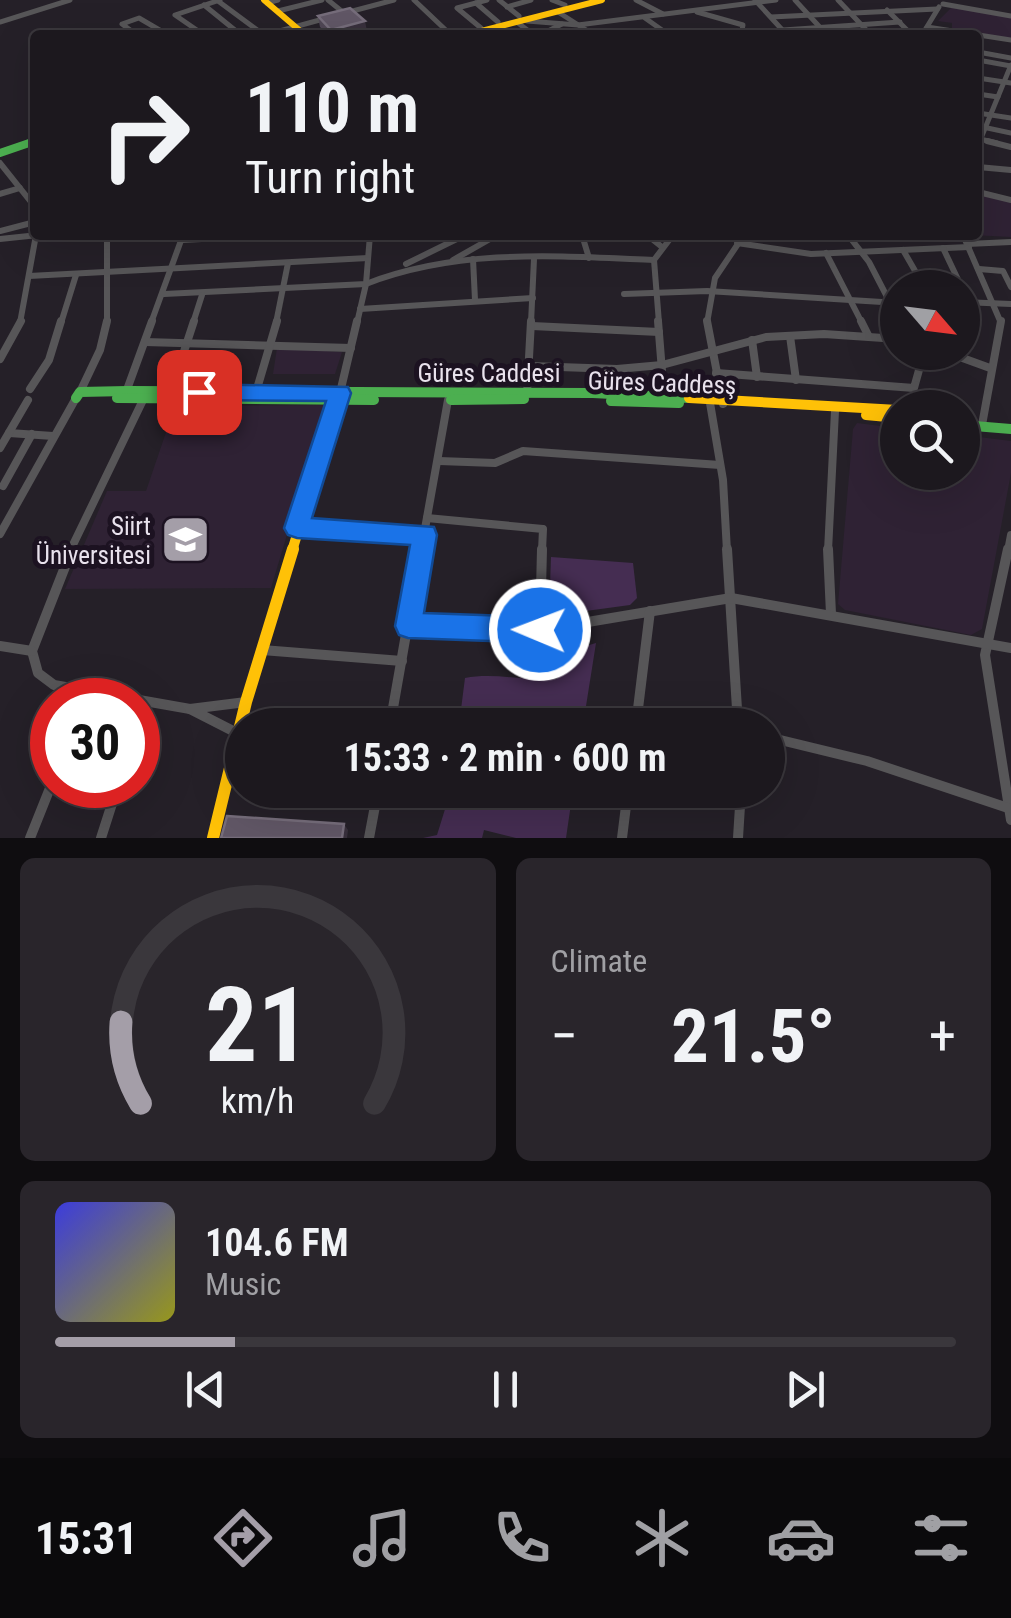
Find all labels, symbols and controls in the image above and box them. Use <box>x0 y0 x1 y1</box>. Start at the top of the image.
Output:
text: 110 m <box>245 67 419 149</box>
icon: right <box>80 70 210 200</box>
text: Turn right <box>245 151 415 204</box>
north arrow <box>880 270 980 370</box>
map controls <box>880 270 980 490</box>
pin <box>157 350 242 435</box>
street label: Güres Caddesi <box>418 359 560 388</box>
icon: arrive <box>172 365 227 420</box>
street label: Güres Caddesş <box>587 366 737 400</box>
button: search <box>880 390 980 490</box>
place label: Siirt Üniversitesi <box>36 512 151 570</box>
school or university icon: Siirt Üniversitesi <box>160 514 212 566</box>
position arrow <box>488 578 592 682</box>
speed limit sign: 30 <box>30 678 160 808</box>
text: 15:33 · 2 min · 600 m <box>344 736 666 780</box>
text: Climate <box>551 942 647 980</box>
text: 21 <box>205 965 310 1086</box>
text: 21.5° <box>671 992 836 1080</box>
text: − <box>551 1004 578 1068</box>
text: + <box>929 1004 956 1068</box>
text: km/h <box>221 1080 295 1122</box>
text: 104.6 FM <box>205 1221 349 1265</box>
text: Music <box>205 1265 281 1303</box>
icon: previous <box>178 1362 233 1417</box>
icon: pause <box>478 1362 533 1417</box>
icon: next <box>778 1362 833 1417</box>
icon: directions <box>208 1503 278 1573</box>
icon: music <box>347 1503 417 1573</box>
icon: phone <box>487 1503 557 1573</box>
icon: climate <box>627 1503 697 1573</box>
icon: car <box>766 1503 836 1573</box>
icon: filters <box>906 1503 976 1573</box>
text: 15:31 <box>35 1512 138 1565</box>

